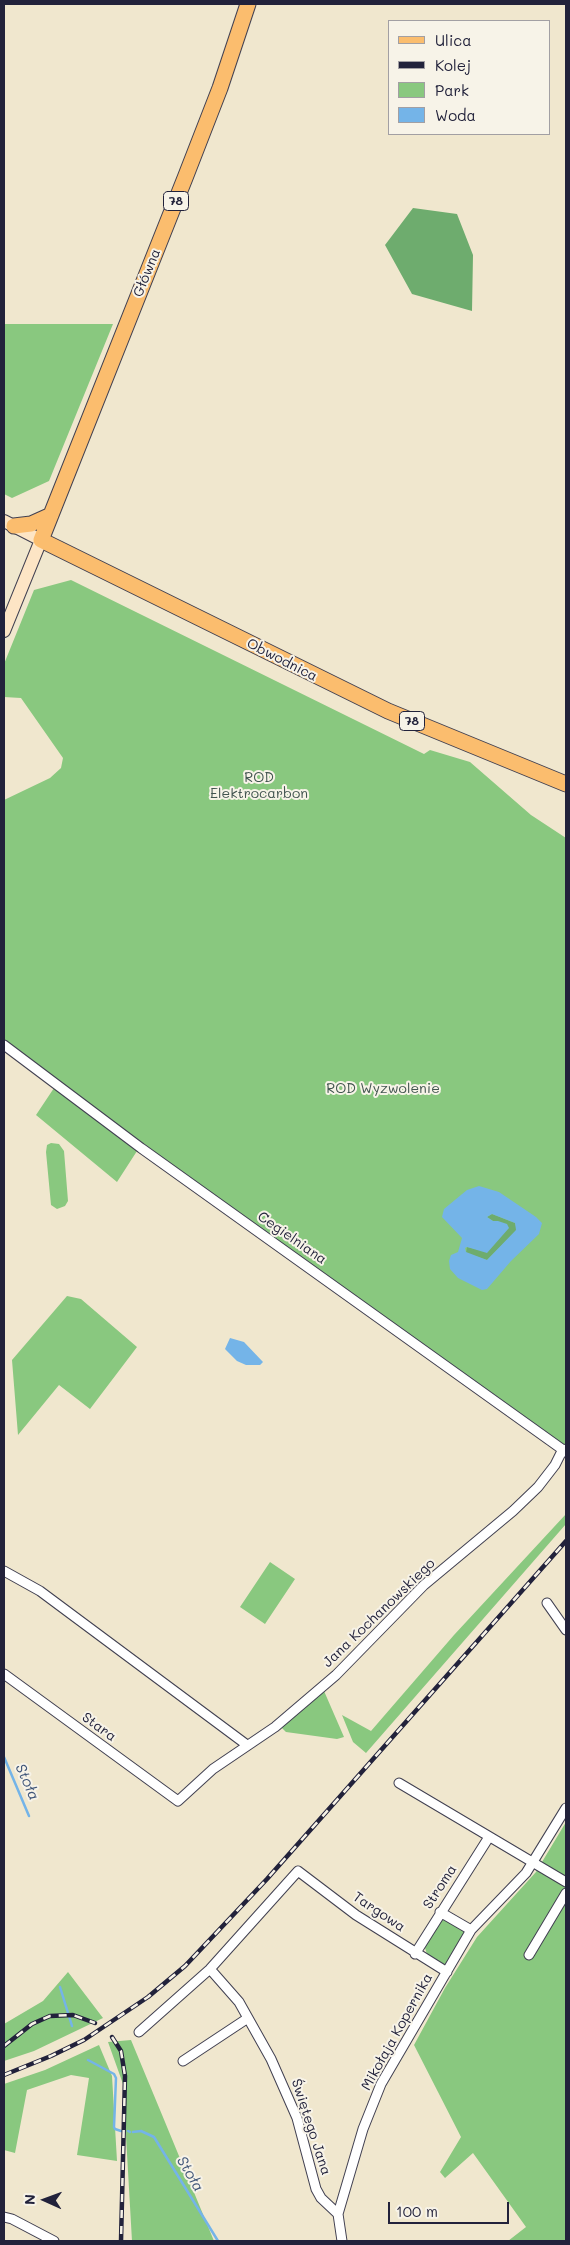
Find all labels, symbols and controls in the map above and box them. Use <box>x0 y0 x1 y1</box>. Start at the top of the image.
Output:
legend <box>388 20 550 135</box>
text: Ulica <box>435 30 472 50</box>
text: Kolej <box>435 55 471 75</box>
text: Park <box>435 80 469 100</box>
text: Woda <box>435 105 476 125</box>
road number: 78 <box>164 192 188 210</box>
street label: Główna <box>130 247 164 299</box>
street label: Obwodnica <box>244 635 320 685</box>
road number: 78 <box>400 711 424 730</box>
park label: ROD Elektrocarbon <box>210 770 308 802</box>
park label: ROD Wyzwolenie <box>326 1081 440 1097</box>
street label: Cegielniana <box>254 1208 330 1268</box>
street label: Jana Kochanowskiego <box>319 1555 439 1671</box>
street label: Stara <box>78 1709 120 1745</box>
water label: Stoła <box>11 1761 43 1803</box>
street label: Stroma <box>420 1862 460 1912</box>
street label: Targowa <box>350 1888 408 1936</box>
street label: Mikołaja Kopernika <box>358 1970 436 2094</box>
street label: Świętego Jana <box>288 2077 334 2177</box>
water label: Stoła <box>173 2153 207 2195</box>
north arrow <box>20 2175 70 2225</box>
scale bar <box>390 2192 511 2224</box>
text: N <box>20 2194 39 2205</box>
text: 100 m <box>396 2201 438 2221</box>

